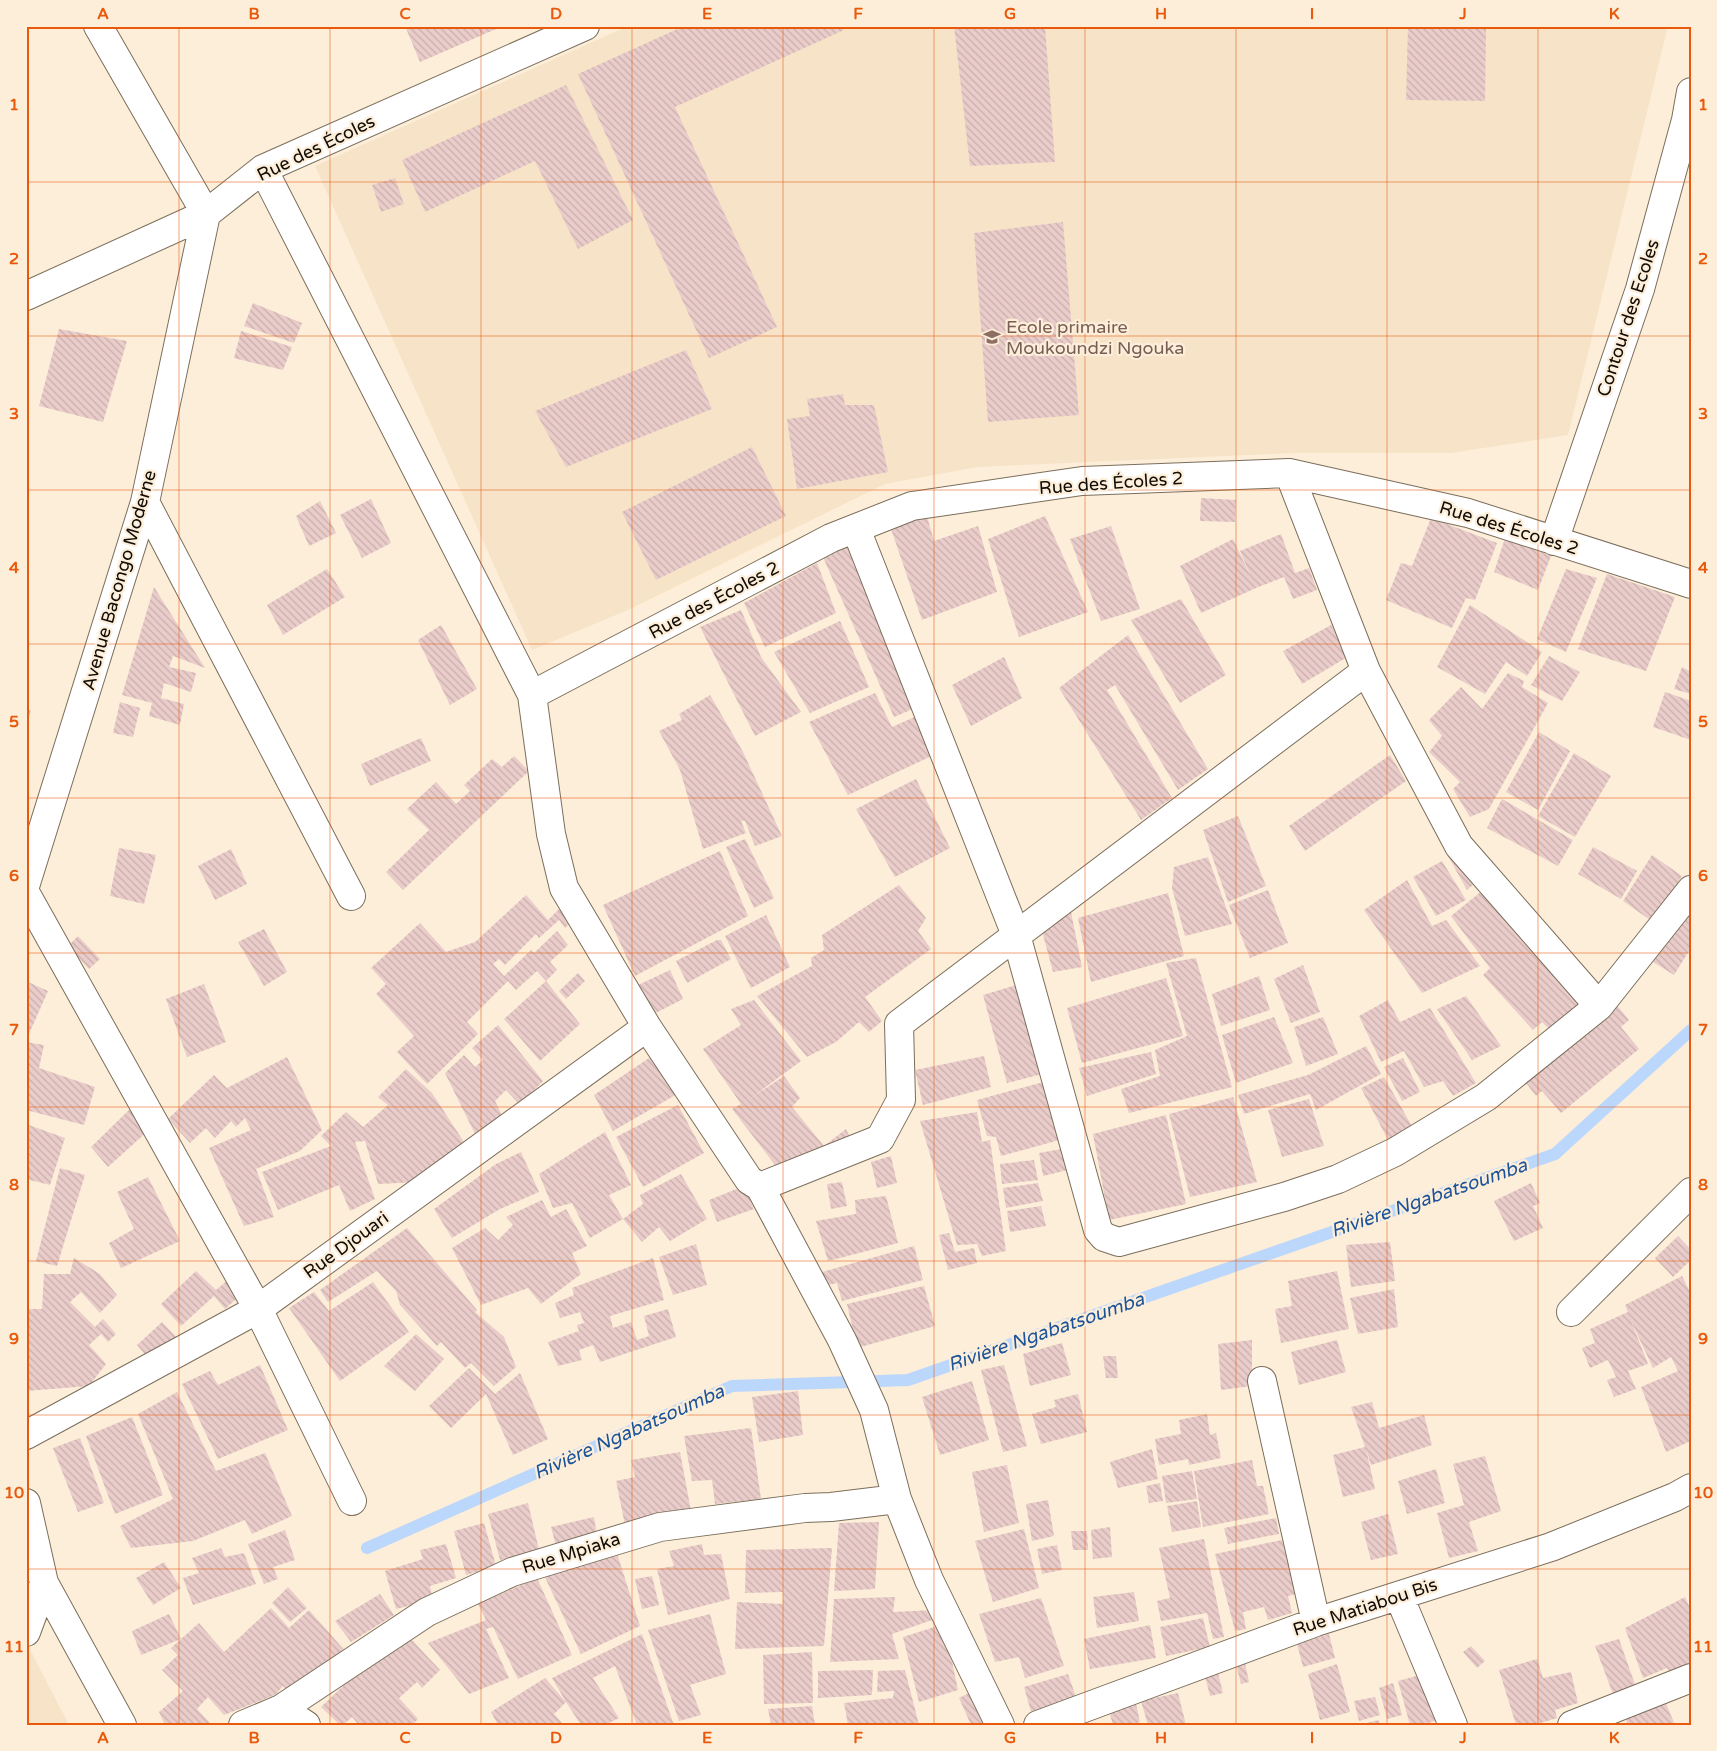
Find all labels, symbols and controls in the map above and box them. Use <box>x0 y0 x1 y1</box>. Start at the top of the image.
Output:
text: A <box>97 4 109 24</box>
text: B <box>248 4 260 24</box>
text: C <box>399 4 411 24</box>
text: D <box>550 4 562 24</box>
text: E <box>702 4 712 24</box>
text: F <box>853 4 863 24</box>
text: G <box>1004 4 1016 24</box>
text: H <box>1155 4 1167 24</box>
text: I <box>1310 4 1314 24</box>
text: J <box>1458 4 1467 24</box>
text: K <box>1609 4 1620 24</box>
text: 1 <box>9 95 19 115</box>
text: 1 <box>1698 95 1708 115</box>
street label: Rue des Écoles <box>253 110 379 186</box>
street label: Contour des Ecoles <box>1592 237 1664 399</box>
text: 2 <box>9 249 19 269</box>
text: 2 <box>1698 249 1708 269</box>
place label: Ecole primaire Moukoundzi Ngouka <box>1006 316 1184 359</box>
school or university icon: Ecole primaire Moukoundzi Ngouka <box>982 327 1002 347</box>
text: 3 <box>9 404 19 424</box>
text: 3 <box>1698 404 1708 424</box>
street label: Avenue Bacongo Moderne <box>77 467 161 693</box>
street label: Rue des Écoles 2 <box>1038 467 1184 499</box>
street label: Rue des Écoles 2 <box>1437 496 1581 560</box>
street label: Rue des Écoles 2 <box>645 556 783 644</box>
text: 4 <box>9 558 19 578</box>
text: 4 <box>1698 558 1708 578</box>
text: 5 <box>9 712 19 732</box>
text: 5 <box>1698 712 1708 732</box>
text: 6 <box>9 866 19 886</box>
text: 6 <box>1698 866 1708 886</box>
text: 7 <box>9 1020 19 1040</box>
text: 7 <box>1698 1020 1708 1040</box>
water label: Rivière Ngabatsoumba <box>1328 1154 1531 1242</box>
text: 8 <box>9 1175 19 1195</box>
text: 8 <box>1698 1175 1708 1195</box>
street label: Rue Djouari <box>299 1207 393 1283</box>
water label: Rivière Ngabatsoumba <box>945 1288 1148 1376</box>
text: 9 <box>9 1329 19 1349</box>
text: 9 <box>1698 1329 1708 1349</box>
water label: Rivière Ngabatsoumba <box>530 1379 729 1484</box>
text: 10 <box>4 1483 24 1503</box>
text: 10 <box>1693 1483 1713 1503</box>
street label: Rue Mpiaka <box>519 1528 623 1578</box>
street label: Rue Matiabou Bis <box>1290 1573 1440 1641</box>
text: 11 <box>4 1637 24 1657</box>
text: 11 <box>1693 1637 1713 1657</box>
text: A <box>97 1728 109 1748</box>
text: B <box>248 1728 260 1748</box>
text: C <box>399 1728 411 1748</box>
text: D <box>550 1728 562 1748</box>
text: E <box>702 1728 712 1748</box>
text: F <box>853 1728 863 1748</box>
text: G <box>1004 1728 1016 1748</box>
text: H <box>1155 1728 1167 1748</box>
text: I <box>1310 1728 1314 1748</box>
text: J <box>1458 1728 1467 1748</box>
text: K <box>1609 1728 1620 1748</box>

